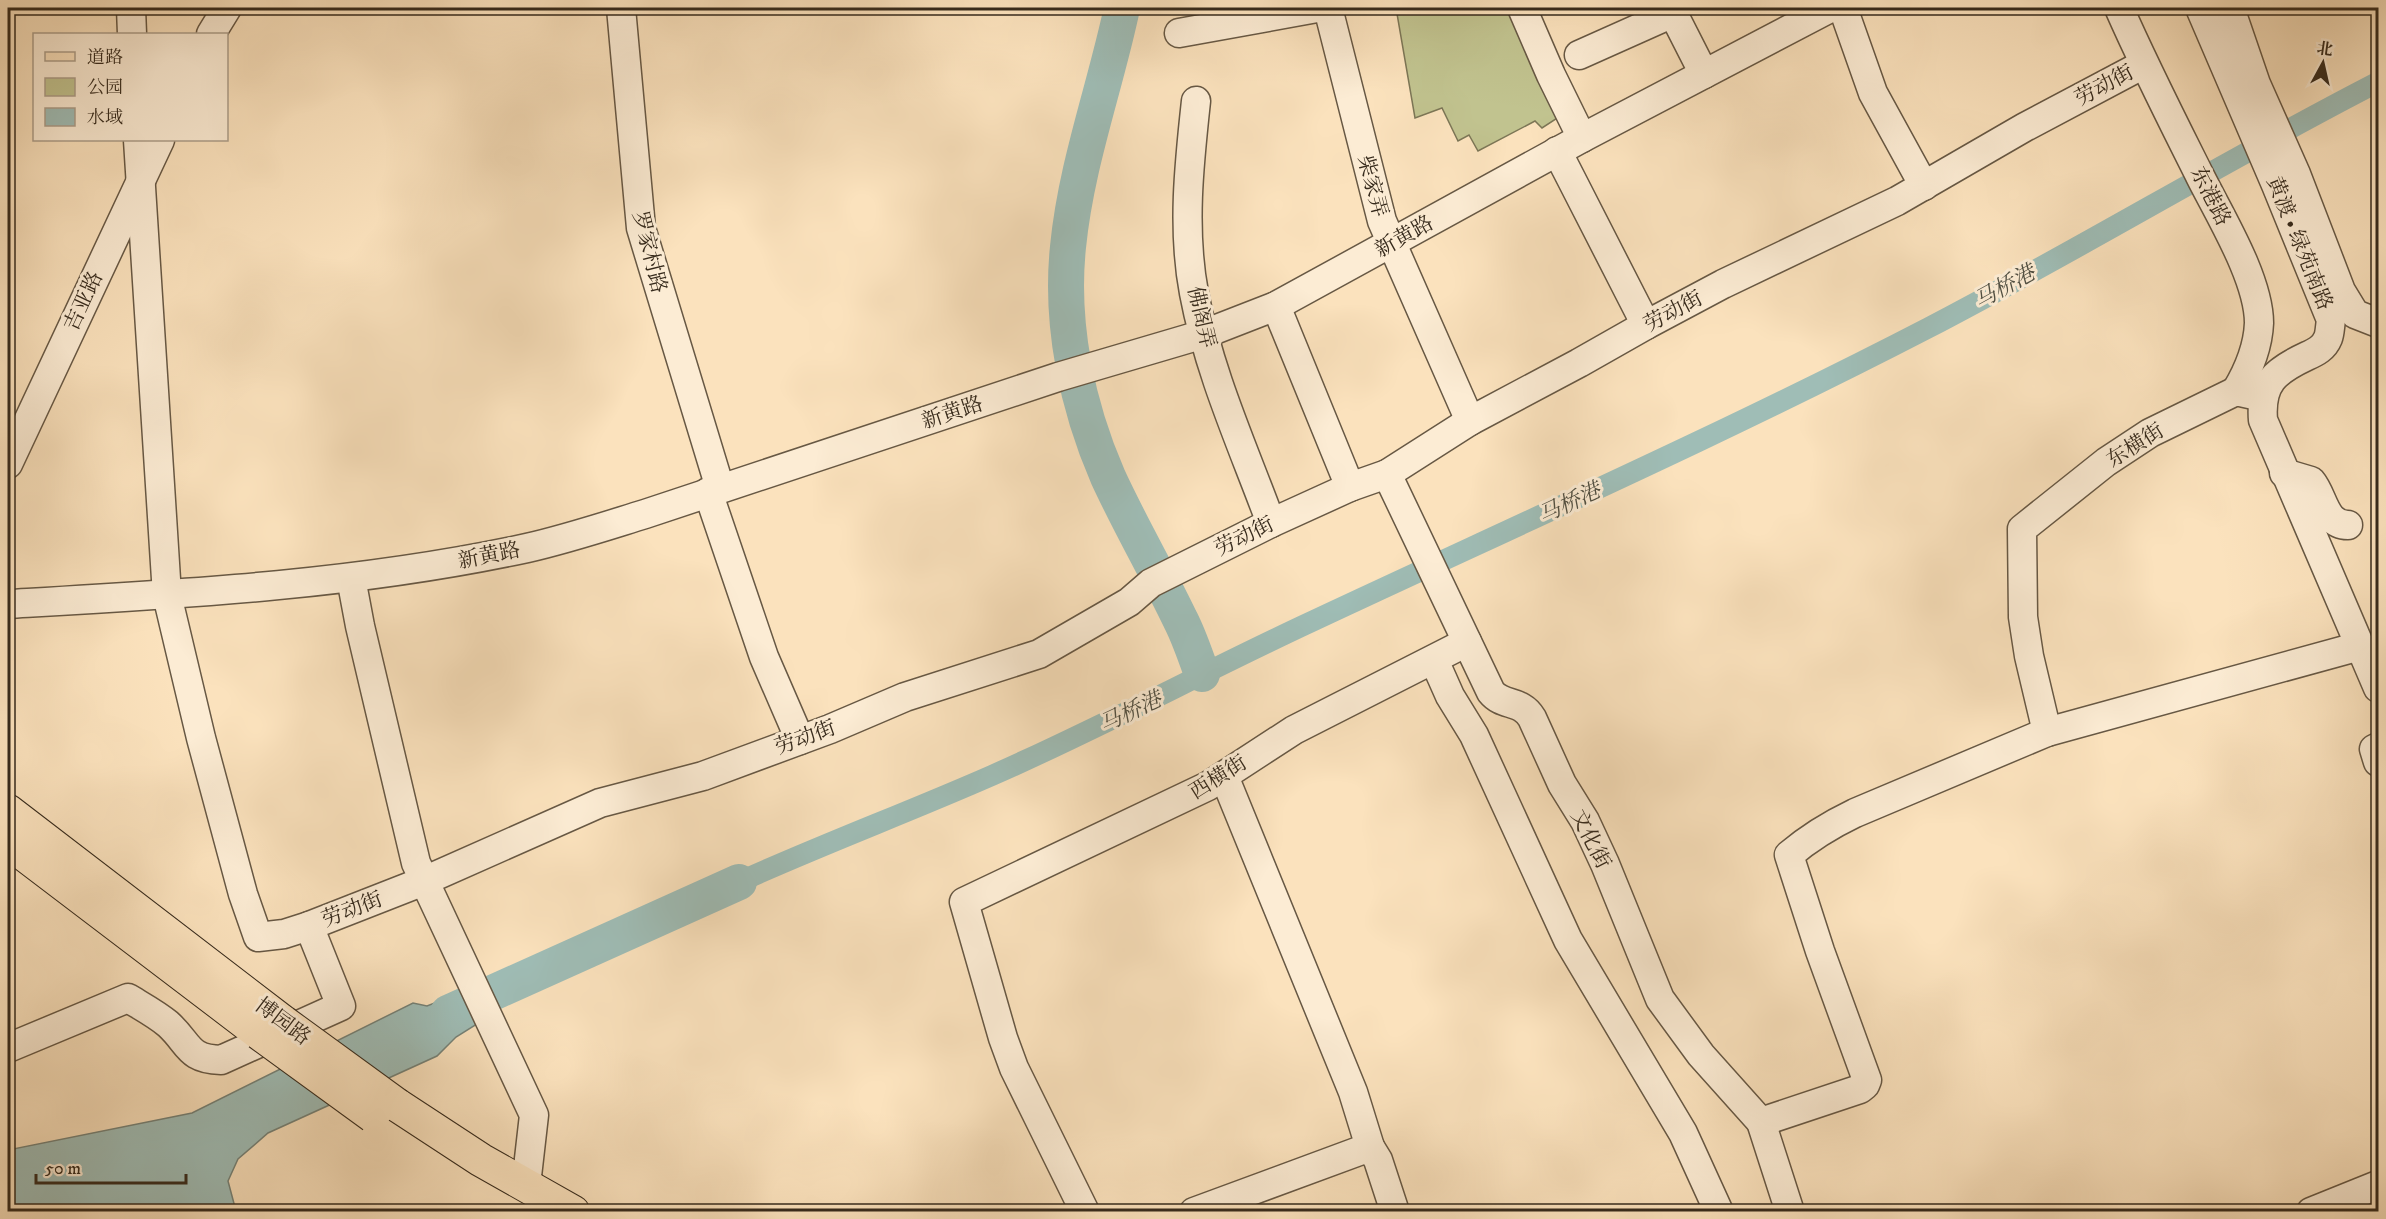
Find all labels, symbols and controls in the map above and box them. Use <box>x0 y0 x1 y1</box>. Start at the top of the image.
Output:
legend <box>33 33 228 141</box>
north arrow <box>2293 33 2353 93</box>
text: 北 <box>2316 38 2334 60</box>
text: 道路 <box>87 47 123 69</box>
street label: 劳动街 <box>2071 60 2138 112</box>
text: 公园 <box>87 77 123 99</box>
text: 水域 <box>87 107 123 129</box>
street label: 柴家弄 <box>1351 152 1393 220</box>
street label: 东港路 <box>2184 162 2236 230</box>
street label: 黄渡 • 绿苑南路 <box>2260 173 2338 314</box>
street label: 罗家村路 <box>626 208 672 296</box>
street label: 新黄路 <box>1371 210 1438 264</box>
water label: 马桥港 <box>1969 258 2043 315</box>
street label: 吉亚路 <box>59 267 109 335</box>
street label: 佛阁弄 <box>1181 284 1221 351</box>
street label: 劳动街 <box>1640 286 1707 338</box>
street label: 新黄路 <box>918 391 986 435</box>
street label: 东横街 <box>2102 418 2169 474</box>
water label: 马桥港 <box>1534 476 1608 530</box>
street label: 劳动街 <box>1210 511 1278 562</box>
street label: 新黄路 <box>456 537 523 575</box>
water label: 马桥港 <box>1095 685 1169 739</box>
street label: 劳动街 <box>771 715 839 761</box>
street label: 西横街 <box>1185 750 1252 806</box>
street label: 文化街 <box>1564 805 1616 873</box>
street label: 劳动街 <box>318 887 386 933</box>
street label: 博园路 <box>249 992 315 1051</box>
scale bar <box>36 1147 186 1185</box>
text: 50 m <box>45 1158 81 1180</box>

